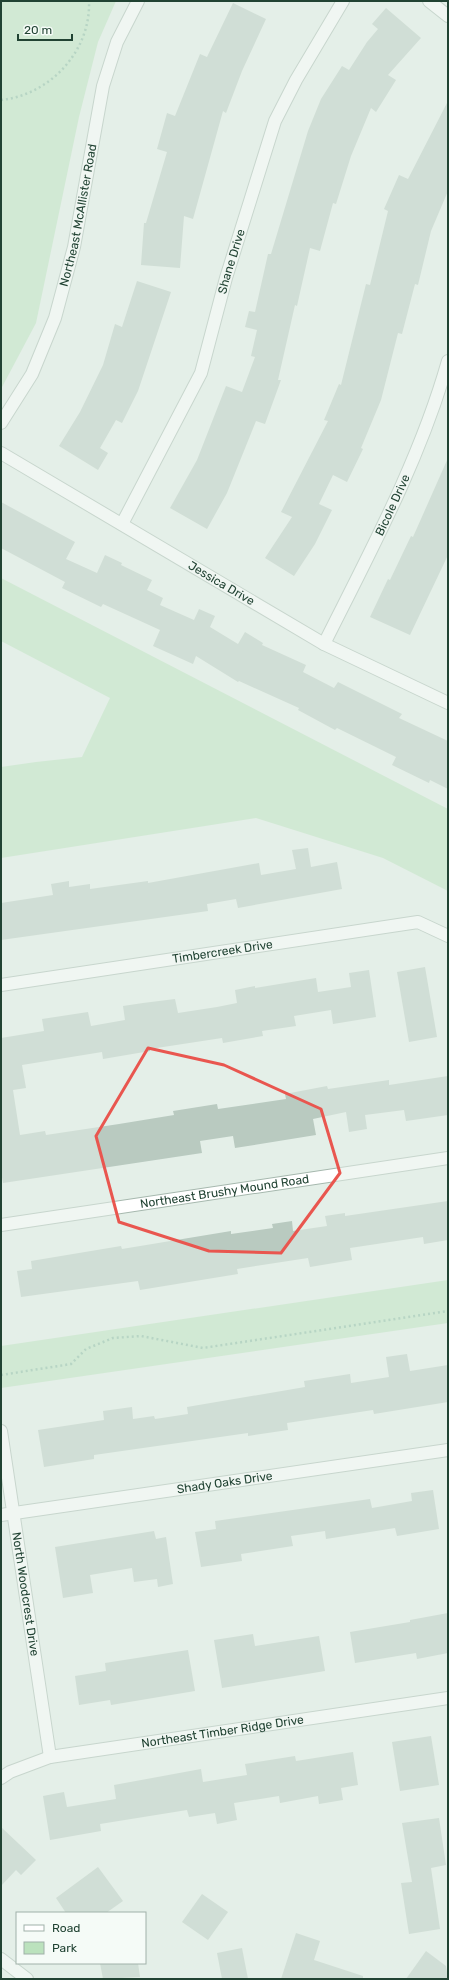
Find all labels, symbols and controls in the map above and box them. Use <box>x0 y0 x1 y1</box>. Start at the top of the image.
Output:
scale bar <box>18 16 72 42</box>
text: 20 m <box>24 23 52 37</box>
street label: Northeast McAllister Road <box>57 143 99 288</box>
street label: Shane Drive <box>215 227 248 296</box>
street label: Bicole Drive <box>372 472 413 538</box>
street label: Jessica Drive <box>186 558 257 608</box>
street label: Timbercreek Drive <box>171 937 274 966</box>
street label: Northeast Brushy Mound Road <box>139 1172 310 1211</box>
street label: Shady Oaks Drive <box>176 1469 274 1496</box>
street label: North Woodcrest Drive <box>9 1531 42 1657</box>
street label: Northeast Timber Ridge Drive <box>140 1712 305 1750</box>
legend <box>16 1912 146 1964</box>
text: Road <box>52 1921 80 1935</box>
text: Park <box>52 1941 78 1955</box>

